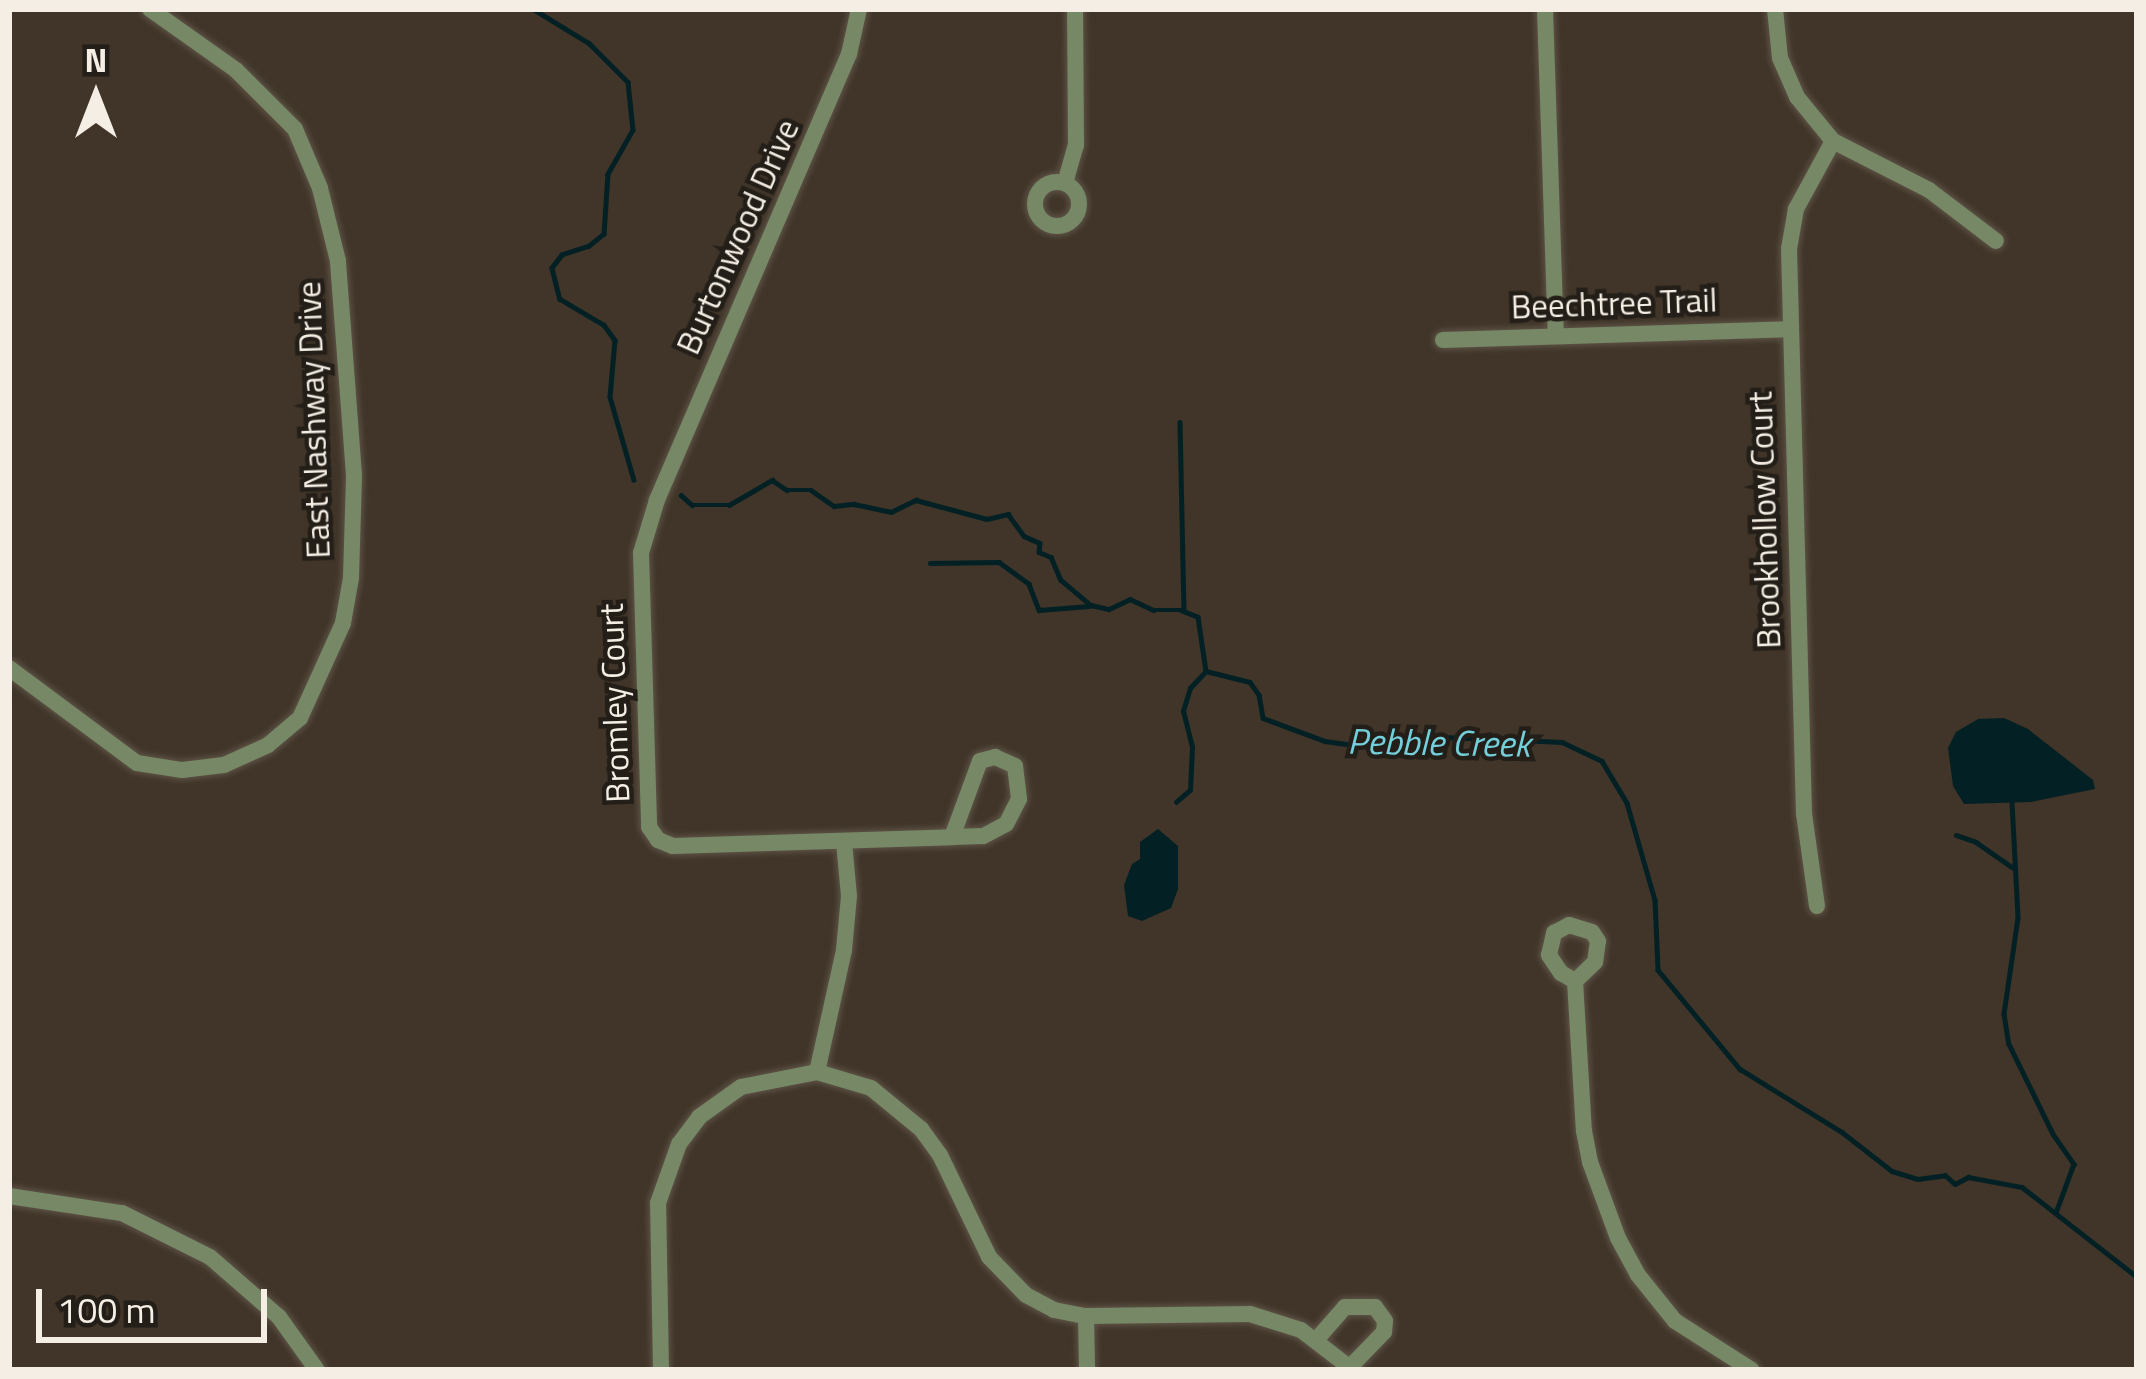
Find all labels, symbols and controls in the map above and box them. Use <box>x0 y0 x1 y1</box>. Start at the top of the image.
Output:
text: N <box>85 35 107 85</box>
north arrow <box>36 36 156 156</box>
street label: Burtonwood Drive <box>669 114 807 360</box>
street label: East Nashway Drive <box>289 281 339 559</box>
street label: Beechtree Trail <box>1510 281 1718 327</box>
street label: Brookhollow Court <box>1741 391 1789 649</box>
street label: Bromley Court <box>592 603 638 803</box>
water label: Pebble Creek <box>1347 719 1531 765</box>
scale bar <box>42 1265 273 1339</box>
text: 100 m <box>57 1282 156 1337</box>

